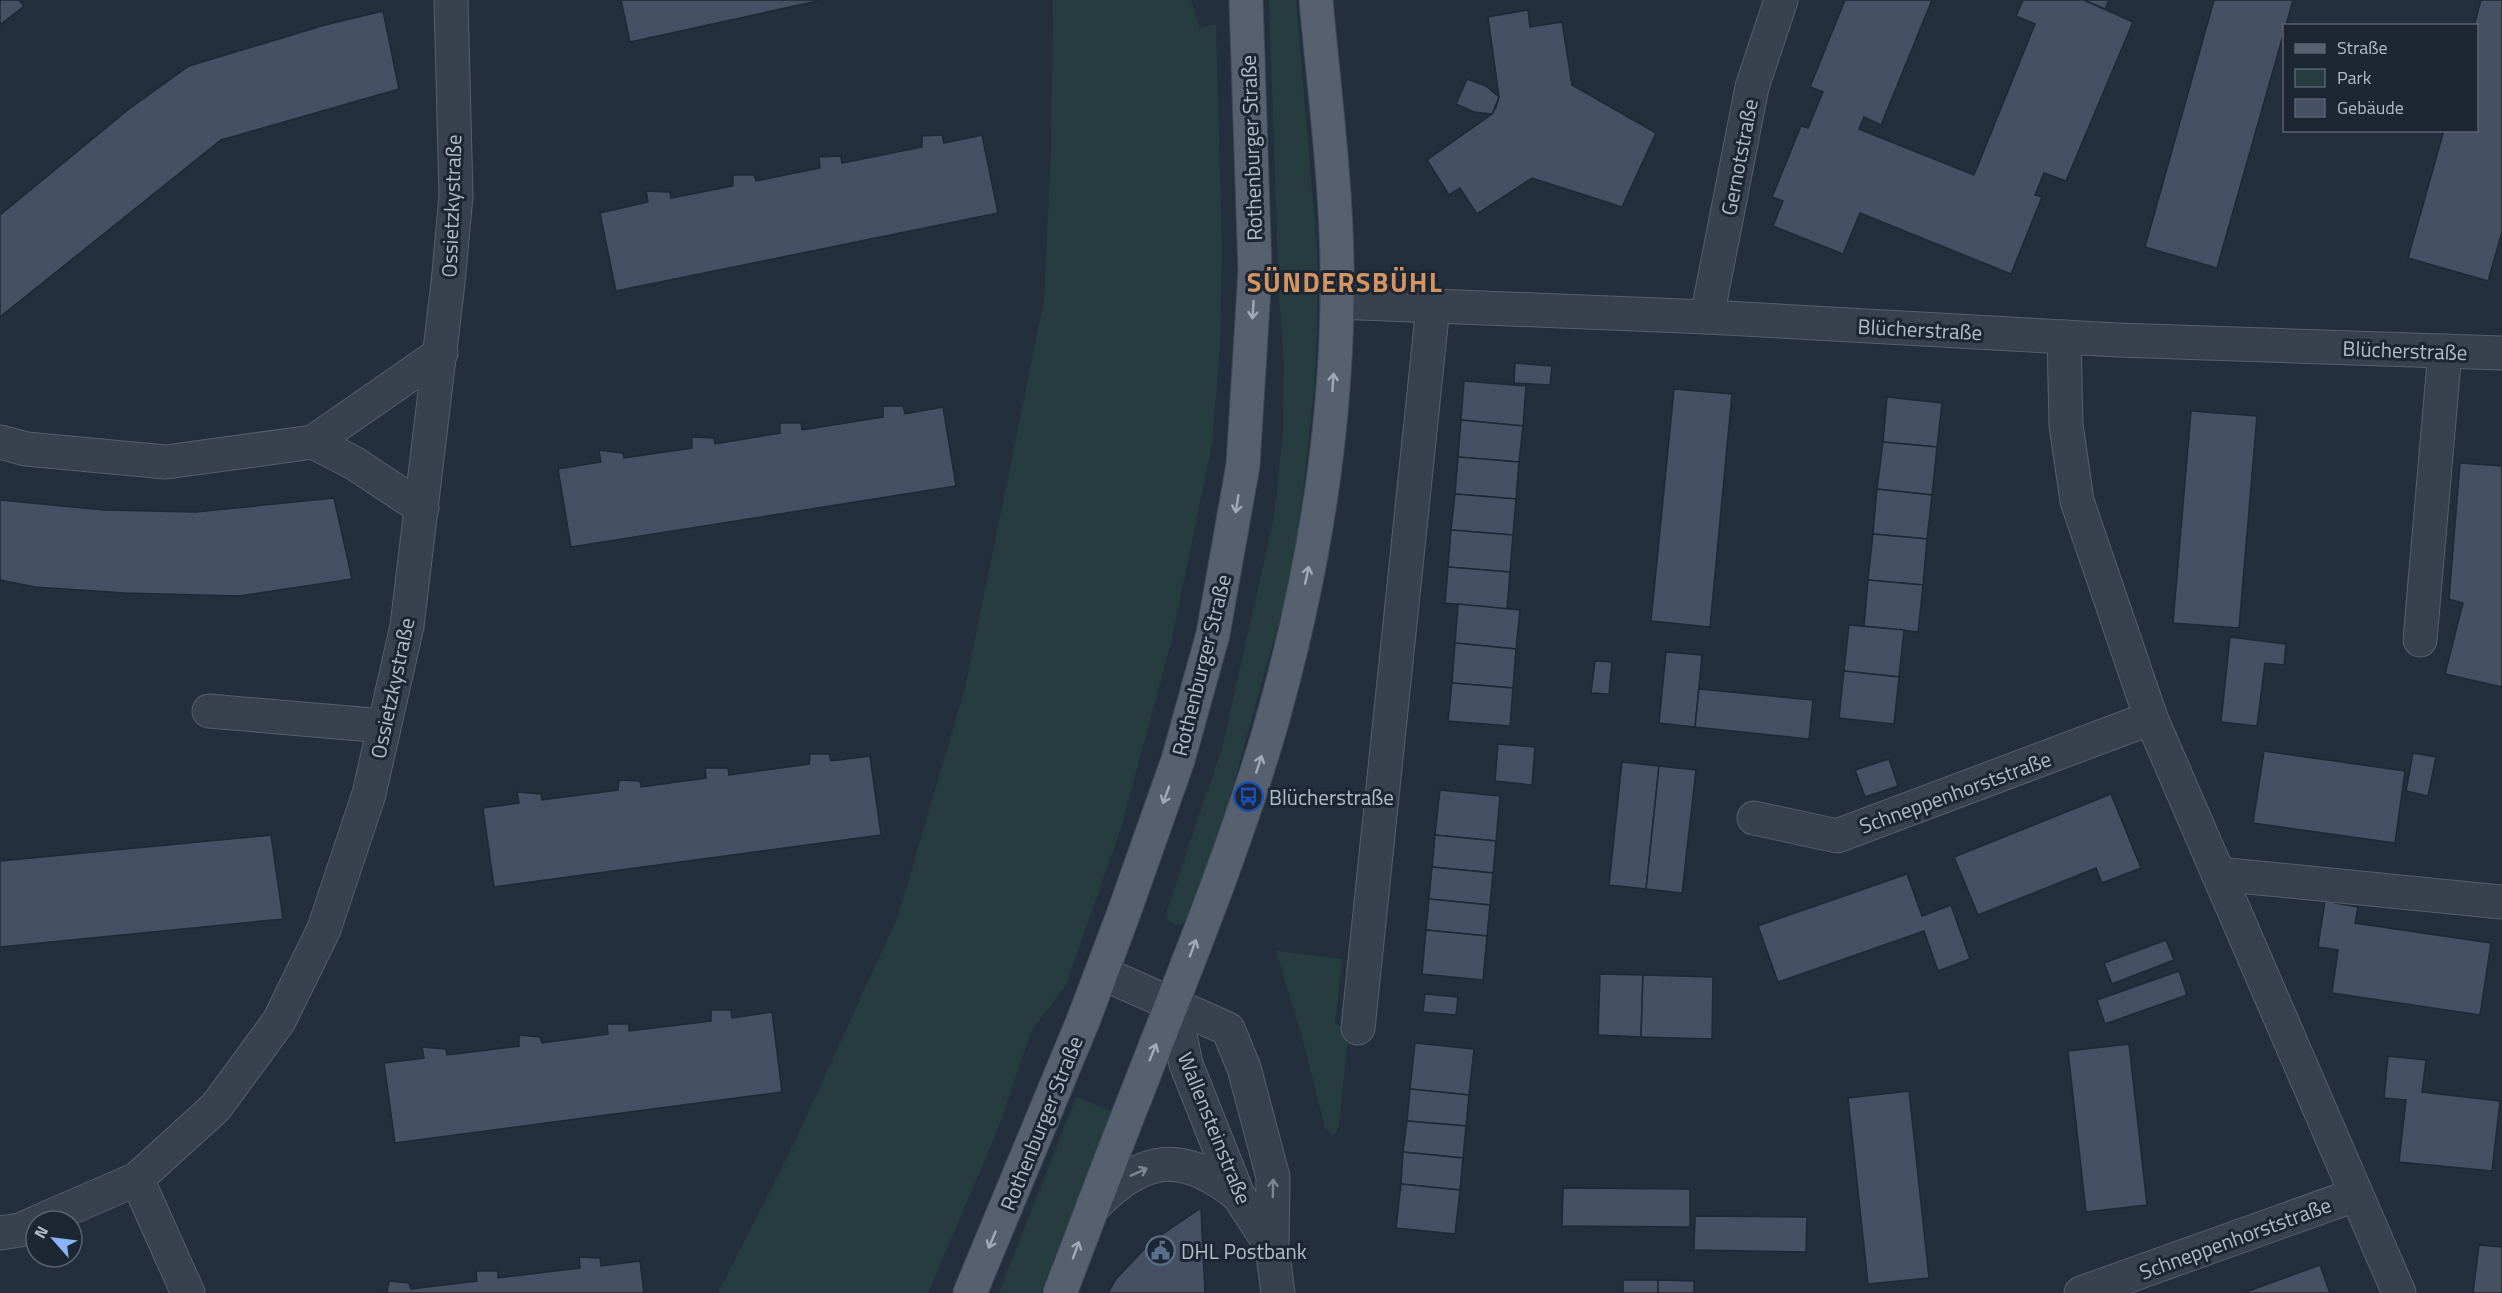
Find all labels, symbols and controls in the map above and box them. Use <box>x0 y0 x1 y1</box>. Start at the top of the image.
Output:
legend <box>2283 24 2478 132</box>
text: Straße <box>2337 34 2388 61</box>
street label: Rothenburger Straße <box>1232 55 1270 241</box>
text: Park <box>2337 64 2372 91</box>
text: Gebäude <box>2337 94 2404 121</box>
street label: Gernotstraße <box>1712 96 1766 218</box>
street label: Ossietzkystraße <box>433 134 469 278</box>
district label: SÜNDERSBÜHL <box>1247 261 1443 302</box>
one-way arrow <box>1247 300 1258 320</box>
street label: Blücherstraße <box>1857 310 1983 348</box>
street label: Blücherstraße <box>2342 332 2468 368</box>
one-way arrow <box>1327 372 1338 392</box>
one-way arrow <box>1231 494 1242 514</box>
one-way arrow <box>1302 566 1313 585</box>
street label: Rothenburger Straße <box>1163 571 1239 759</box>
street label: Ossietzkystraße <box>361 615 423 761</box>
street label: Schneppenhorststraße <box>1855 742 2055 842</box>
one-way arrow <box>1254 755 1265 774</box>
bus stop icon: Blücherstraße <box>1232 781 1264 813</box>
place label: Blücherstraße <box>1269 781 1394 813</box>
one-way arrow <box>1159 785 1170 804</box>
one-way arrow <box>1189 939 1200 957</box>
street label: Rothenburger Straße <box>991 1031 1091 1215</box>
one-way arrow <box>1148 1043 1159 1062</box>
street label: Wallensteinstraße <box>1170 1047 1260 1209</box>
one-way arrow <box>1129 1165 1147 1177</box>
one-way arrow <box>1267 1179 1278 1199</box>
street label: Schneppenhorststraße <box>2135 1188 2335 1288</box>
north arrow <box>24 1209 84 1269</box>
text: N <box>28 1221 54 1242</box>
one-way arrow <box>986 1231 997 1249</box>
public building icon: DHL Postbank <box>1144 1235 1176 1267</box>
place label: DHL Postbank <box>1181 1235 1307 1267</box>
one-way arrow <box>1072 1241 1083 1260</box>

